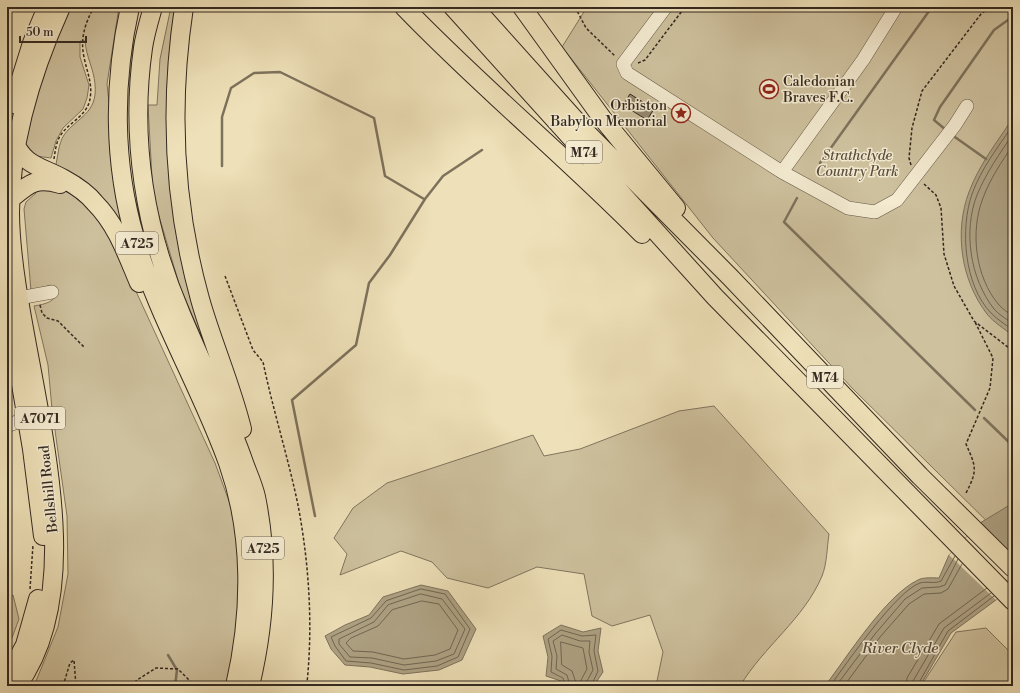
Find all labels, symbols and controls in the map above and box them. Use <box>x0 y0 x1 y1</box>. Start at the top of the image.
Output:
scale bar <box>20 18 86 44</box>
text: 50 m <box>26 25 54 40</box>
place label: Caledonian Braves F.C. <box>782 73 856 107</box>
sports icon: Caledonian Braves F.C. <box>758 78 780 100</box>
place label: Orbiston Babylon Memorial <box>549 97 668 131</box>
place icon: Orbiston Babylon Memorial <box>670 102 692 124</box>
road number: M74 <box>566 141 602 163</box>
park label: Strathclyde Country Park <box>816 147 898 181</box>
road number: A725 <box>116 232 158 254</box>
road number: M74 <box>807 366 843 388</box>
road number: A7071 <box>15 407 65 429</box>
street label: Bellshill Road <box>35 444 63 535</box>
road number: A725 <box>242 537 284 559</box>
water label: River Clyde <box>861 639 938 658</box>

